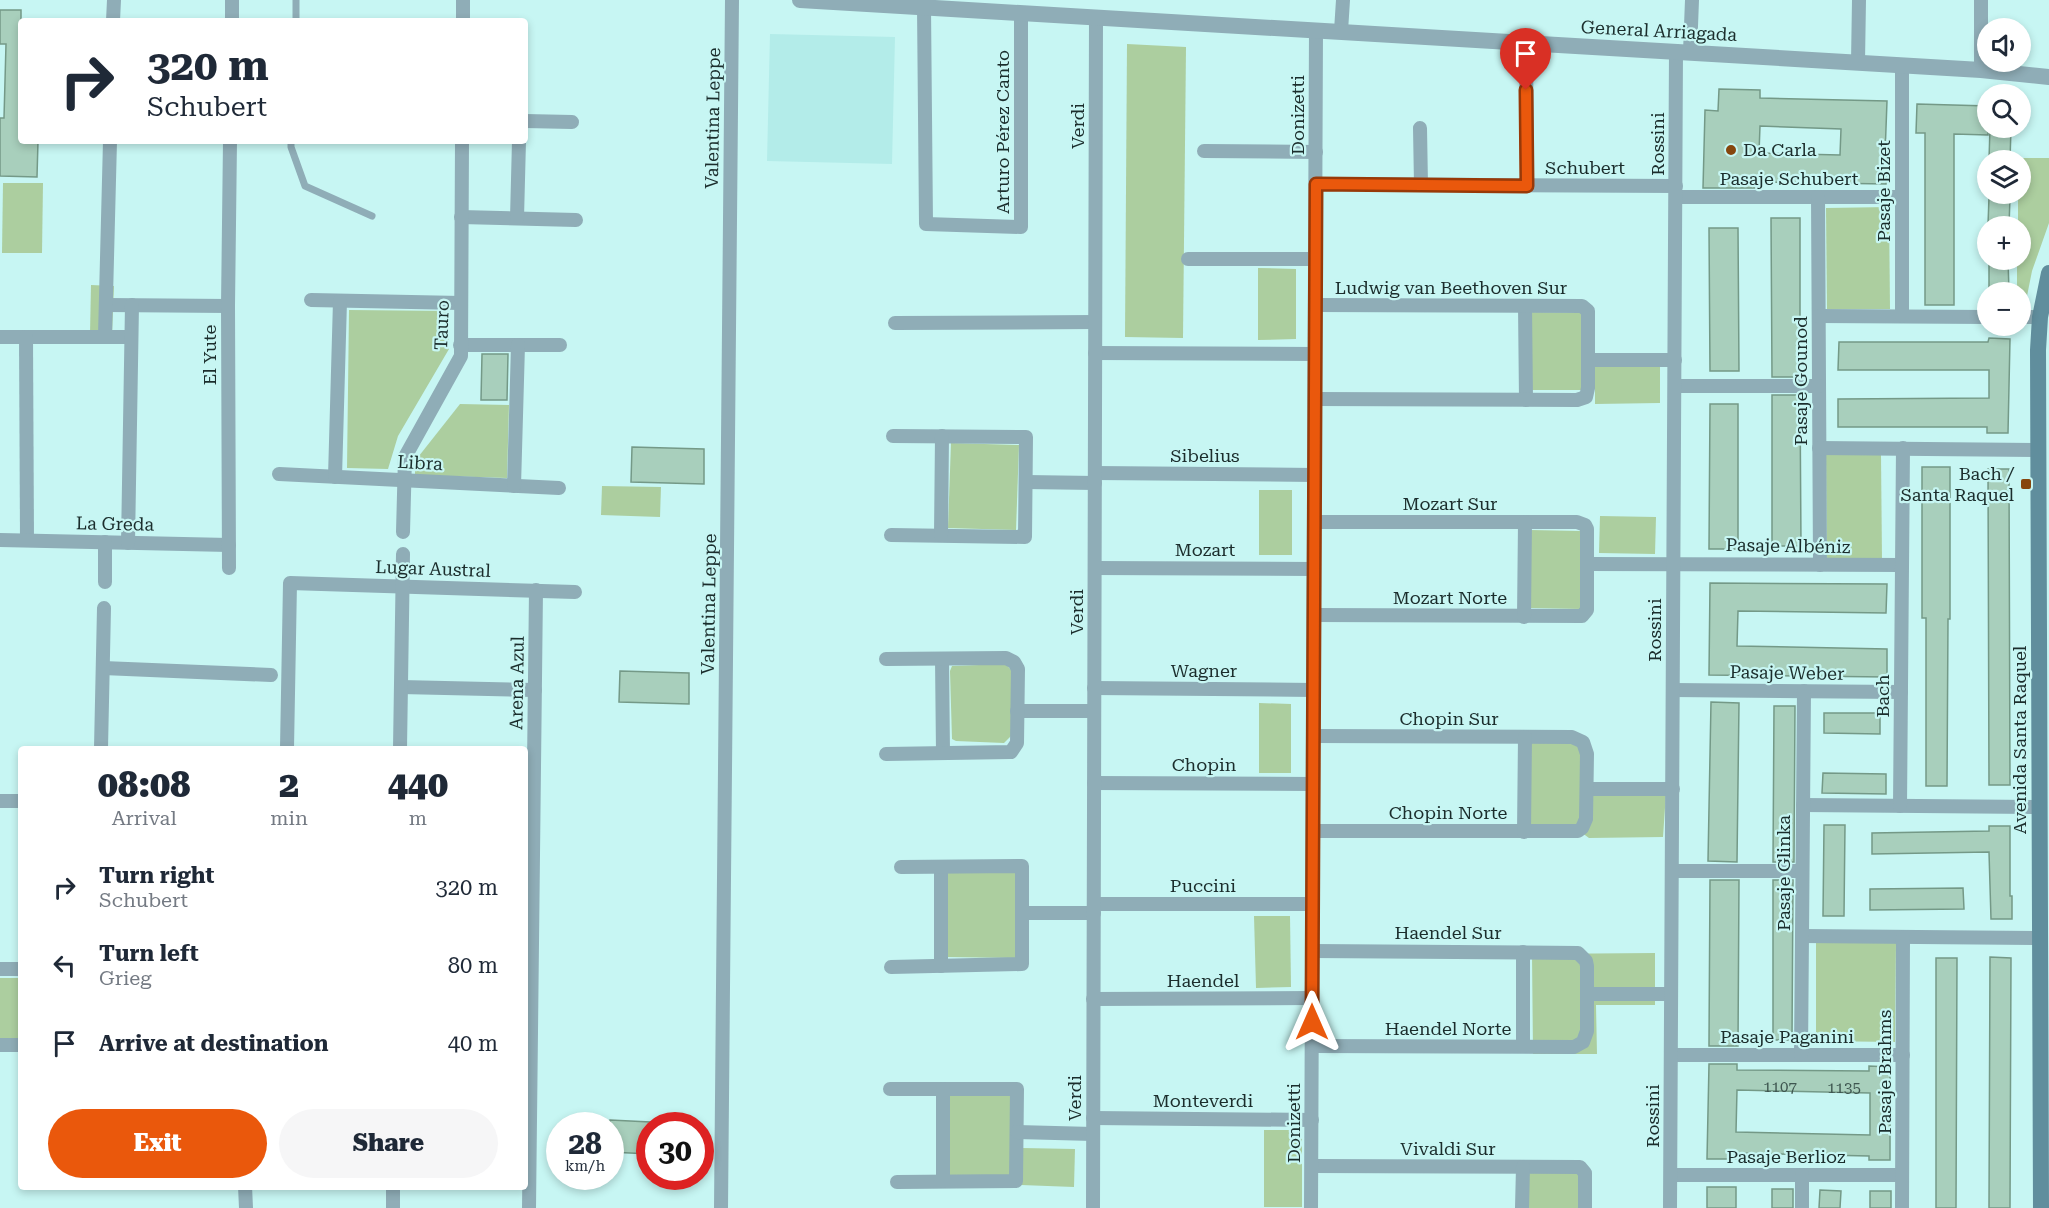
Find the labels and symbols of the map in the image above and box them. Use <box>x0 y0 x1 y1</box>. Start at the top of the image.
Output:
street label: General Arriagada <box>1580 16 1738 45</box>
pin <box>1500 28 1551 90</box>
street label: Valentina Leppe <box>701 47 724 189</box>
street label: Arturo Pérez Canto <box>992 50 1013 214</box>
street label: Donizetti <box>1287 75 1308 155</box>
street label: Verdi <box>1067 103 1088 149</box>
street label: Rossini <box>1647 112 1668 176</box>
place label: Da Carla <box>1743 139 1817 160</box>
street label: Pasaje Bizet <box>1873 140 1894 242</box>
marker: Da Carla <box>1724 143 1738 157</box>
street label: Schubert <box>1545 157 1625 178</box>
street label: Pasaje Schubert <box>1720 168 1859 189</box>
street label: Ludwig van Beethoven Sur <box>1335 277 1567 298</box>
street label: Tauro <box>430 300 453 350</box>
street label: Pasaje Gounod <box>1790 316 1811 446</box>
street label: El Yute <box>199 325 220 385</box>
street label: Sibelius <box>1170 445 1240 466</box>
street label: Libra <box>397 451 444 474</box>
place label: Bach / Santa Raquel <box>1901 463 2014 505</box>
marker: Bach / Santa Raquel <box>2019 477 2033 491</box>
street label: Mozart Sur <box>1402 493 1498 514</box>
street label: La Greda <box>76 512 155 535</box>
street label: Valentina Leppe <box>697 533 720 675</box>
street label: Pasaje Albéniz <box>1726 534 1851 557</box>
street label: Mozart <box>1175 539 1236 560</box>
street label: Lugar Austral <box>375 556 492 581</box>
street label: Mozart Norte <box>1393 587 1507 608</box>
street label: Verdi <box>1066 589 1087 635</box>
street label: Rossini <box>1644 598 1665 662</box>
street label: Arena Azul <box>505 636 528 730</box>
street label: Avenida Santa Raquel <box>2009 645 2030 834</box>
street label: Wagner <box>1171 660 1237 681</box>
street label: Pasaje Weber <box>1729 661 1845 684</box>
street label: Bach <box>1872 674 1893 718</box>
street label: Chopin Sur <box>1399 708 1499 729</box>
street label: Chopin <box>1172 754 1237 775</box>
street label: Chopin Norte <box>1389 802 1507 823</box>
street label: Pasaje Glinka <box>1773 815 1794 931</box>
street label: Puccini <box>1170 875 1236 896</box>
street label: Haendel Sur <box>1394 922 1502 943</box>
street label: Haendel <box>1167 970 1240 991</box>
position arrow <box>1280 990 1344 1054</box>
street label: Pasaje Brahms <box>1874 1010 1895 1134</box>
street label: Haendel Norte <box>1385 1018 1511 1039</box>
street label: Pasaje Paganini <box>1720 1026 1854 1047</box>
street label: Verdi <box>1064 1075 1085 1121</box>
house number: 1107 <box>1763 1078 1797 1096</box>
house number: 1135 <box>1827 1079 1861 1097</box>
street label: Donizetti <box>1283 1083 1304 1163</box>
street label: Rossini <box>1642 1084 1663 1148</box>
street label: Monteverdi <box>1153 1090 1253 1111</box>
speed limit sign: 30 <box>636 1112 714 1190</box>
street label: Vivaldi Sur <box>1400 1138 1496 1159</box>
street label: Pasaje Berlioz <box>1726 1146 1846 1167</box>

